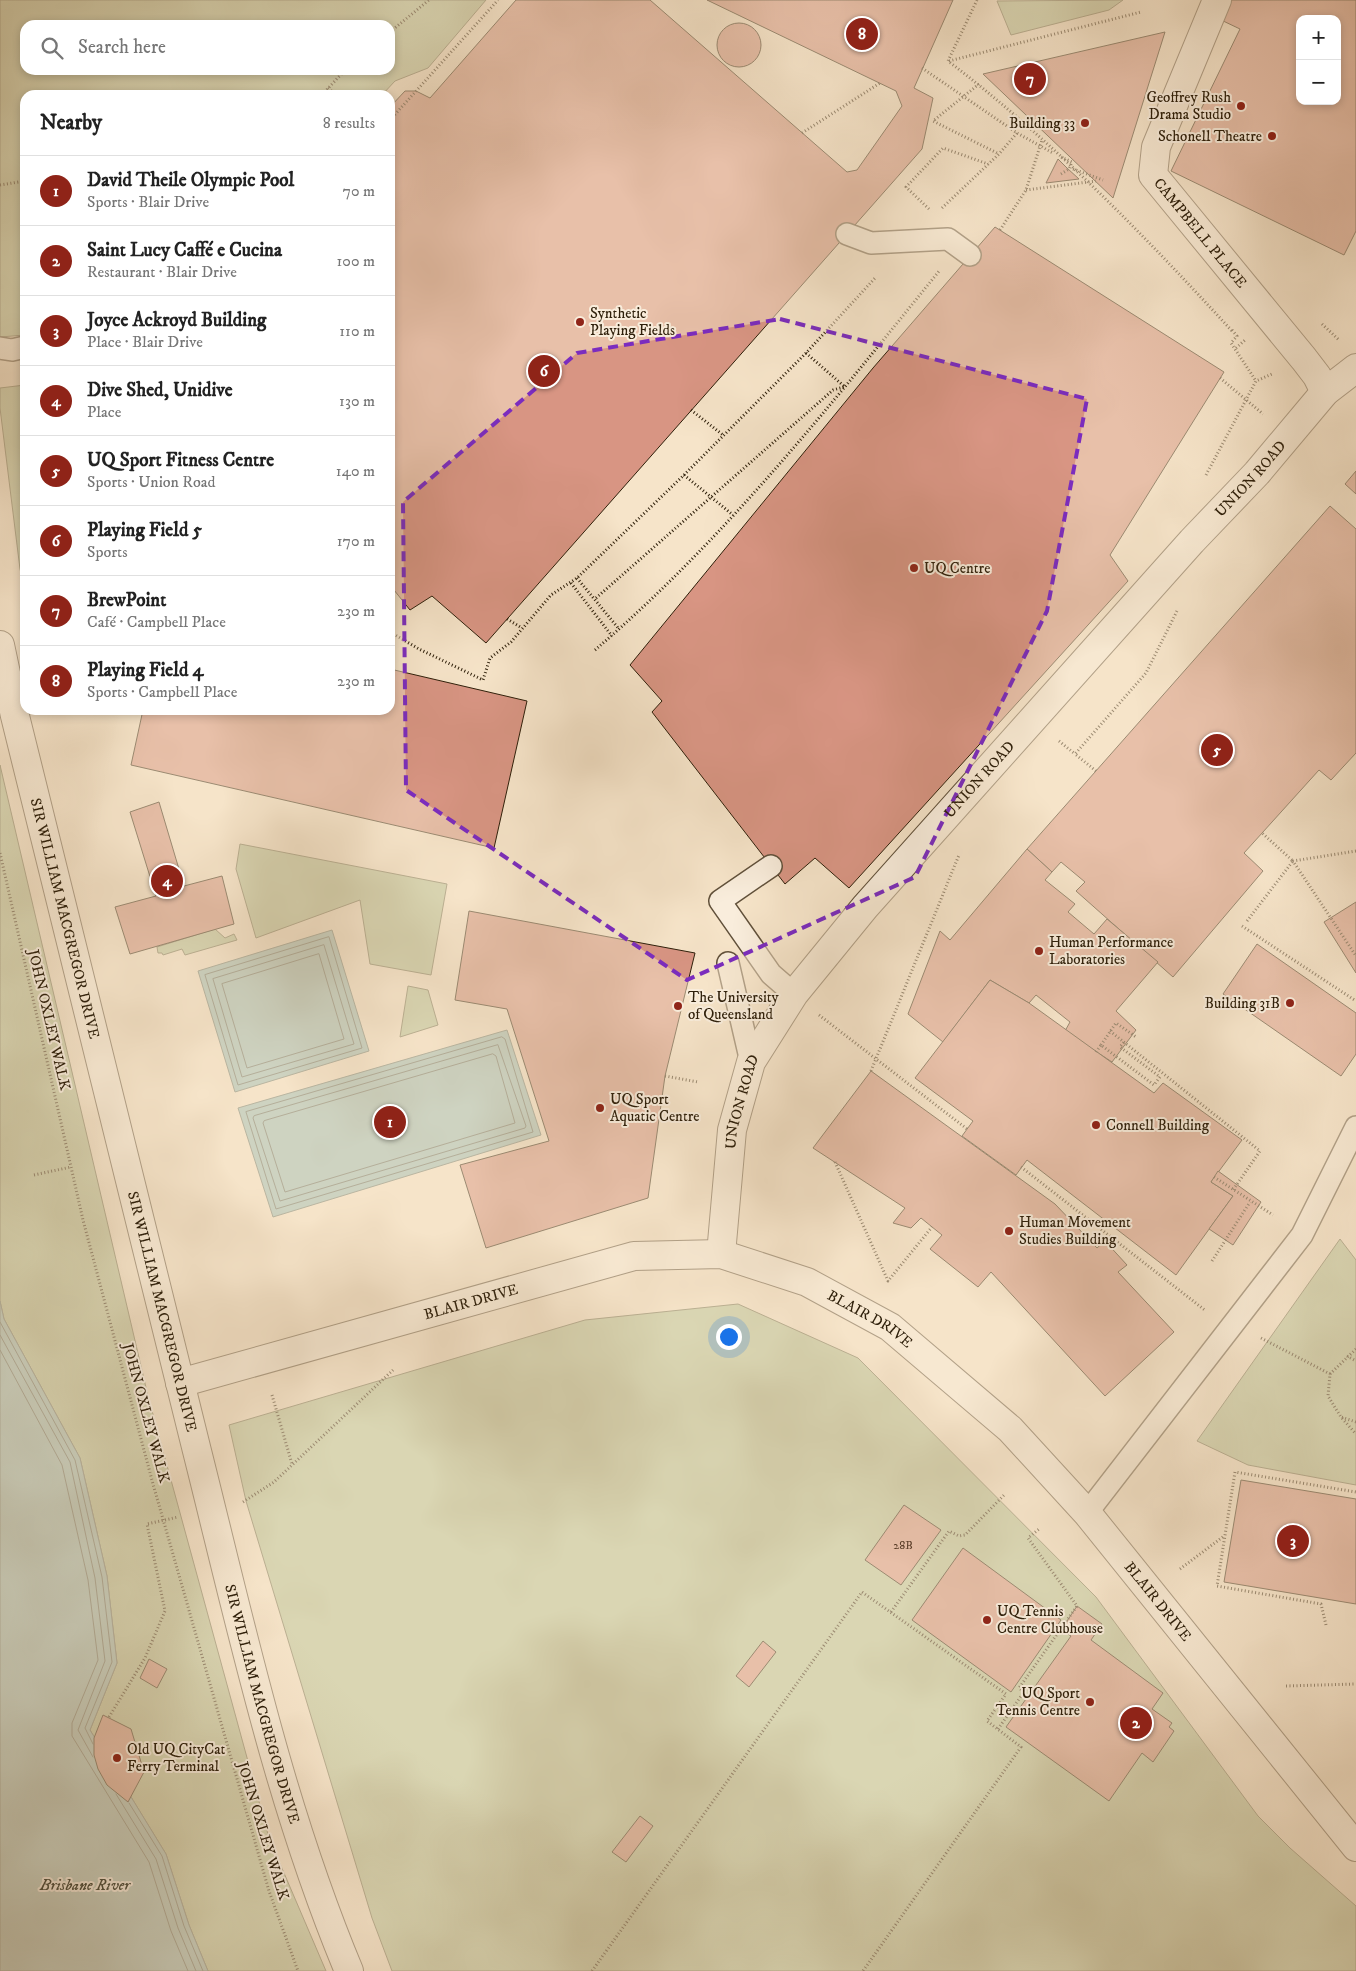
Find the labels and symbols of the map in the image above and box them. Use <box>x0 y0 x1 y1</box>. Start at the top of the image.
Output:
pin: 8 <box>846 15 878 53</box>
pin: 7 <box>1014 60 1046 98</box>
place label: Geoffrey Rush Drama Studio <box>1146 88 1231 124</box>
marker: Geoffrey Rush Drama Studio <box>1235 100 1247 112</box>
place label: Building 33 <box>1009 114 1075 133</box>
marker: Building 33 <box>1079 117 1091 129</box>
place label: Schonell Theatre <box>1158 127 1262 146</box>
marker: Schonell Theatre <box>1266 130 1278 142</box>
street label: CAMPBELL PLACE <box>1150 174 1251 292</box>
place label: Synthetic Playing Fields <box>590 304 675 340</box>
marker: Synthetic Playing Fields <box>574 316 586 328</box>
pin: 6 <box>528 352 560 390</box>
street label: UNION ROAD <box>1211 436 1290 521</box>
place label: UQ Centre <box>924 559 990 578</box>
marker: UQ Centre <box>908 562 920 574</box>
pin: 5 <box>1201 731 1233 769</box>
street label: UNION ROAD <box>940 737 1018 822</box>
street label: SIR WILLIAM MACGREGOR DRIVE <box>26 796 104 1041</box>
pin: 4 <box>151 862 183 900</box>
place label: Human Performance Laboratories <box>1049 933 1173 969</box>
marker: Human Performance Laboratories <box>1033 945 1045 957</box>
street label: JOHN OXLEY WALK <box>23 946 75 1093</box>
place label: The University of Queensland <box>688 988 780 1024</box>
place label: Building 31B <box>1205 994 1280 1013</box>
marker: Building 31B <box>1284 997 1296 1009</box>
marker: The University of Queensland <box>672 1000 684 1012</box>
street label: UNION ROAD <box>721 1051 763 1150</box>
place label: UQ Sport Aquatic Centre <box>610 1090 699 1126</box>
marker: UQ Sport Aquatic Centre <box>594 1102 606 1114</box>
pin: 1 <box>374 1103 406 1141</box>
place label: Connell Building <box>1106 1116 1210 1135</box>
marker: Connell Building <box>1090 1119 1102 1131</box>
street label: SIR WILLIAM MACGREGOR DRIVE <box>123 1189 201 1434</box>
place label: Human Movement Studies Building <box>1019 1213 1131 1249</box>
marker: Human Movement Studies Building <box>1003 1225 1015 1237</box>
street label: BLAIR DRIVE <box>422 1279 520 1324</box>
street label: BLAIR DRIVE <box>824 1285 917 1352</box>
your location <box>716 1324 742 1350</box>
street label: JOHN OXLEY WALK <box>118 1339 174 1485</box>
pin: 3 <box>1277 1522 1309 1560</box>
house number: 28B <box>893 1538 913 1553</box>
street label: BLAIR DRIVE <box>1120 1558 1196 1645</box>
street label: SIR WILLIAM MACGREGOR DRIVE <box>221 1582 304 1826</box>
place label: UQ Tennis Centre Clubhouse <box>997 1602 1103 1638</box>
marker: UQ Tennis Centre Clubhouse <box>981 1614 993 1626</box>
place label: UQ Sport Tennis Centre <box>996 1684 1080 1720</box>
marker: UQ Sport Tennis Centre <box>1084 1696 1096 1708</box>
pin: 2 <box>1120 1704 1152 1742</box>
place label: Old UQ CityCat Ferry Terminal <box>127 1740 226 1776</box>
marker: Old UQ CityCat Ferry Terminal <box>111 1752 123 1764</box>
street label: JOHN OXLEY WALK <box>232 1757 293 1903</box>
water label: Brisbane River <box>39 1875 131 1895</box>

